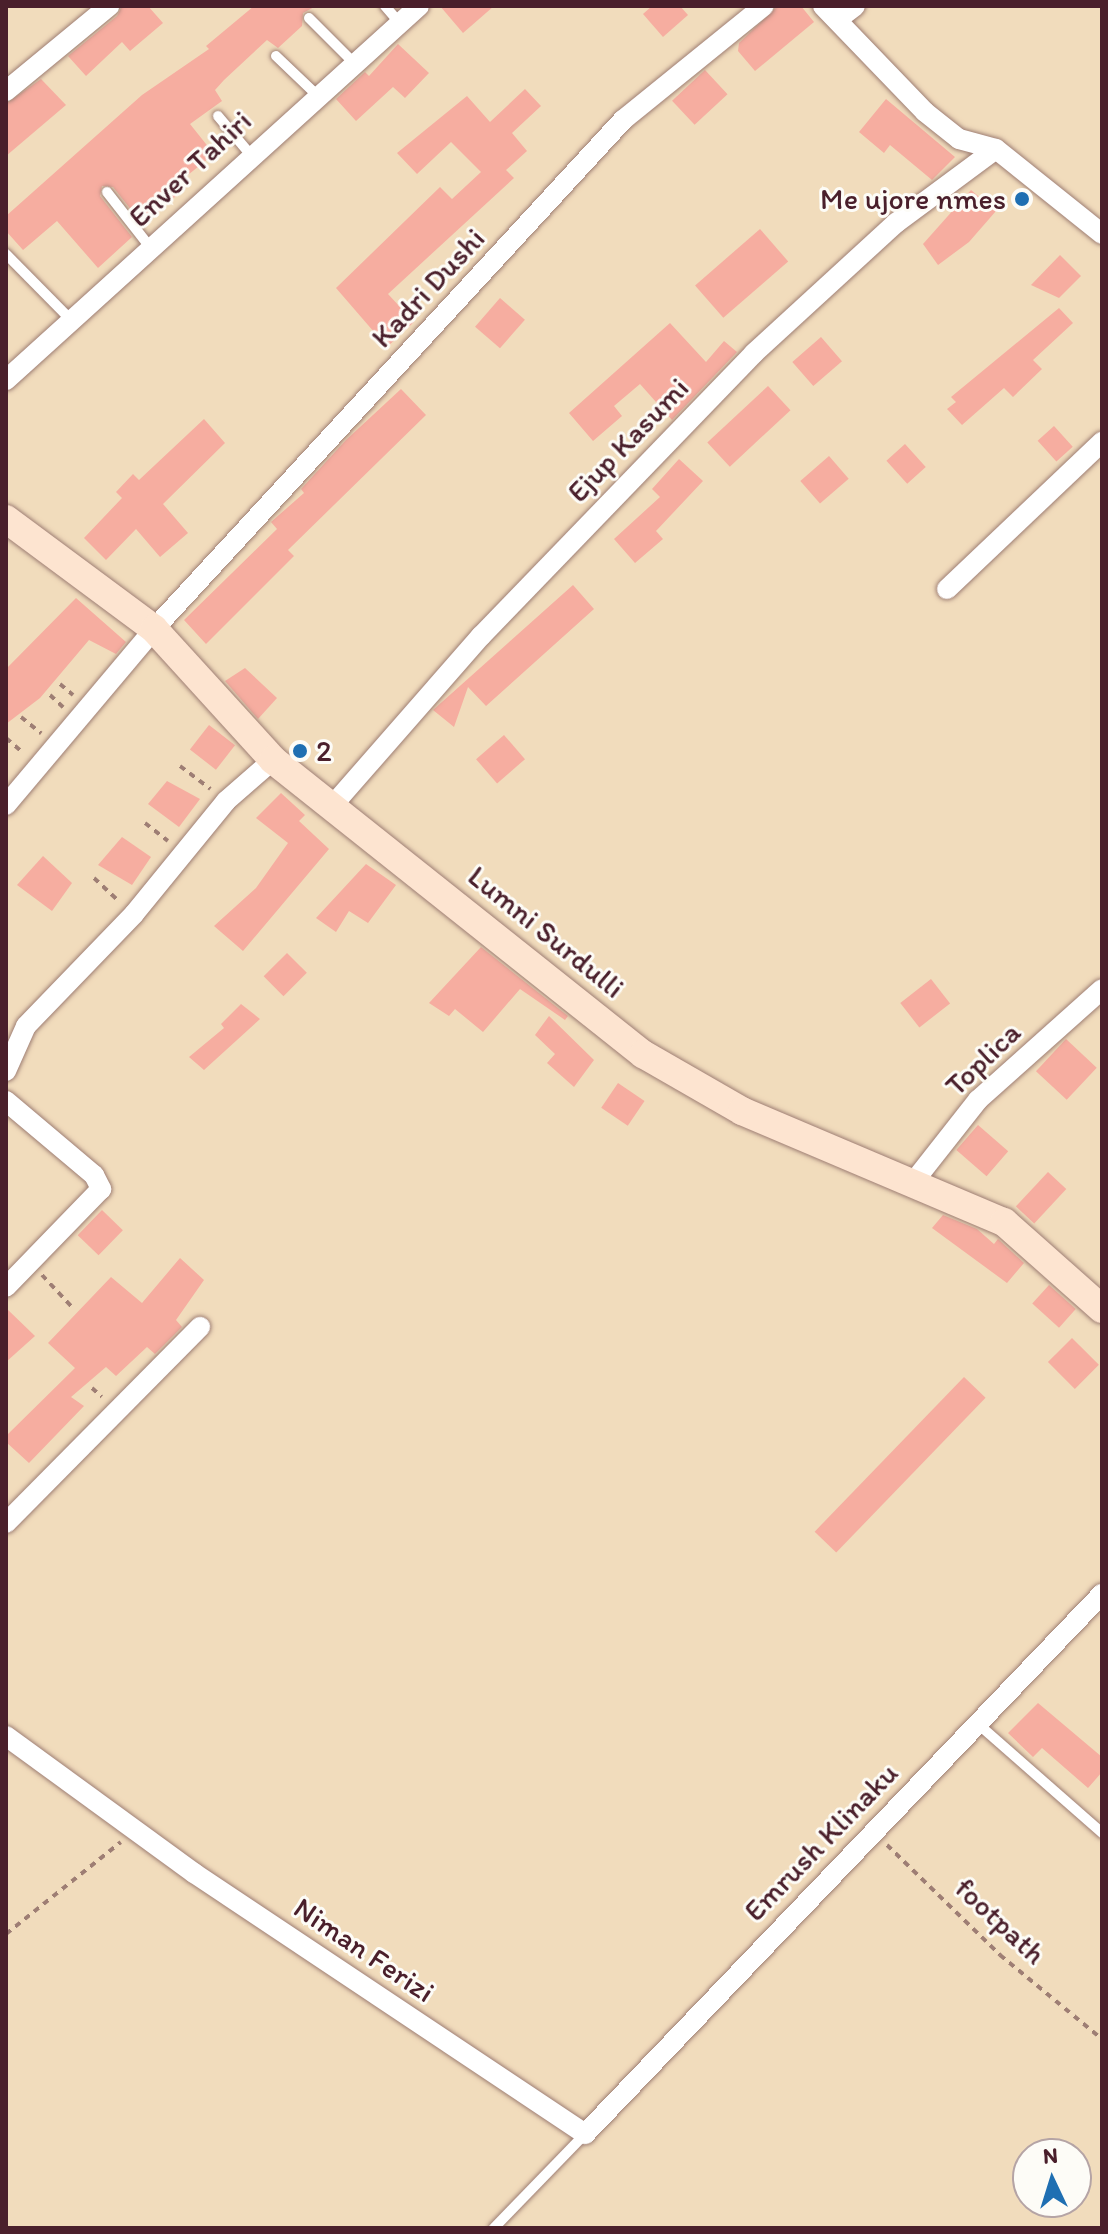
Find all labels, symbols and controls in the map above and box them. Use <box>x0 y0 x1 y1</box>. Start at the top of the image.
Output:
street label: Enver Tahiri <box>122 104 258 234</box>
place label: Me ujore nmes <box>821 181 1006 217</box>
marker: Me ujore nmes <box>1013 190 1031 208</box>
street label: Kadri Dushi <box>364 221 492 355</box>
street label: Ejup Kasumi <box>560 371 696 509</box>
place label: 2 <box>316 733 332 769</box>
marker: 2 <box>291 742 309 760</box>
street label: Lumni Surdulli <box>461 858 631 1006</box>
street label: Toplica <box>938 1014 1028 1104</box>
street label: Emrush Klinaku <box>737 1756 905 1928</box>
street label: footpath <box>947 1870 1053 1972</box>
street label: Niman Ferizi <box>288 1890 440 2010</box>
north arrow <box>1012 2138 1092 2218</box>
text: N <box>1042 2142 1059 2170</box>

